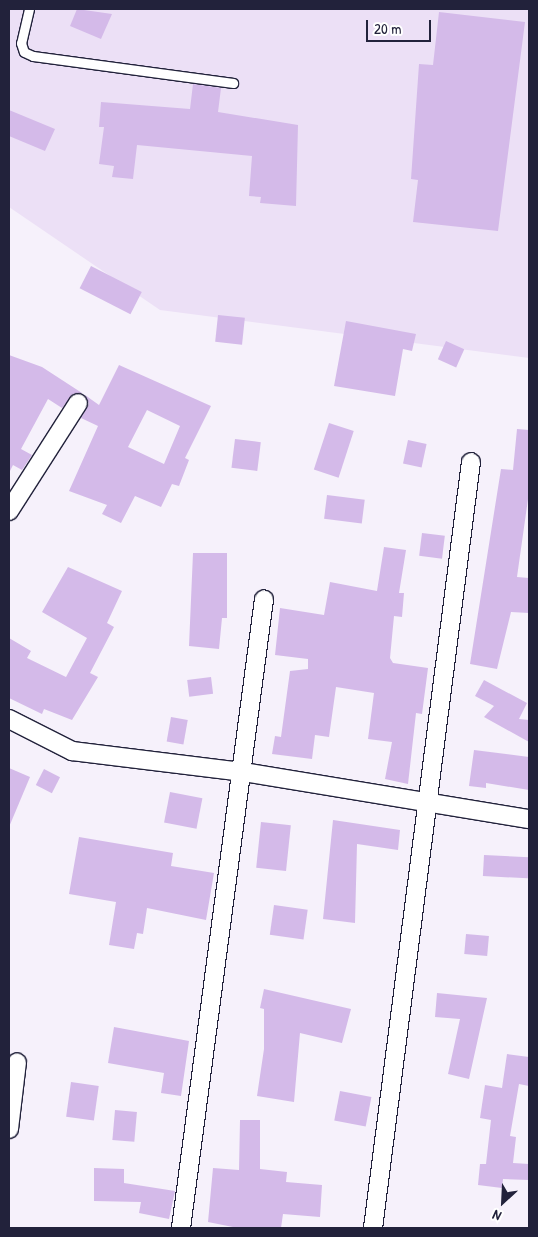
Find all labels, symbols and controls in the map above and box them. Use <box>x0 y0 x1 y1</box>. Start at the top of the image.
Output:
scale bar <box>368 10 433 42</box>
text: 20 m <box>374 18 401 39</box>
north arrow <box>478 1177 528 1227</box>
text: N <box>489 1206 504 1226</box>

